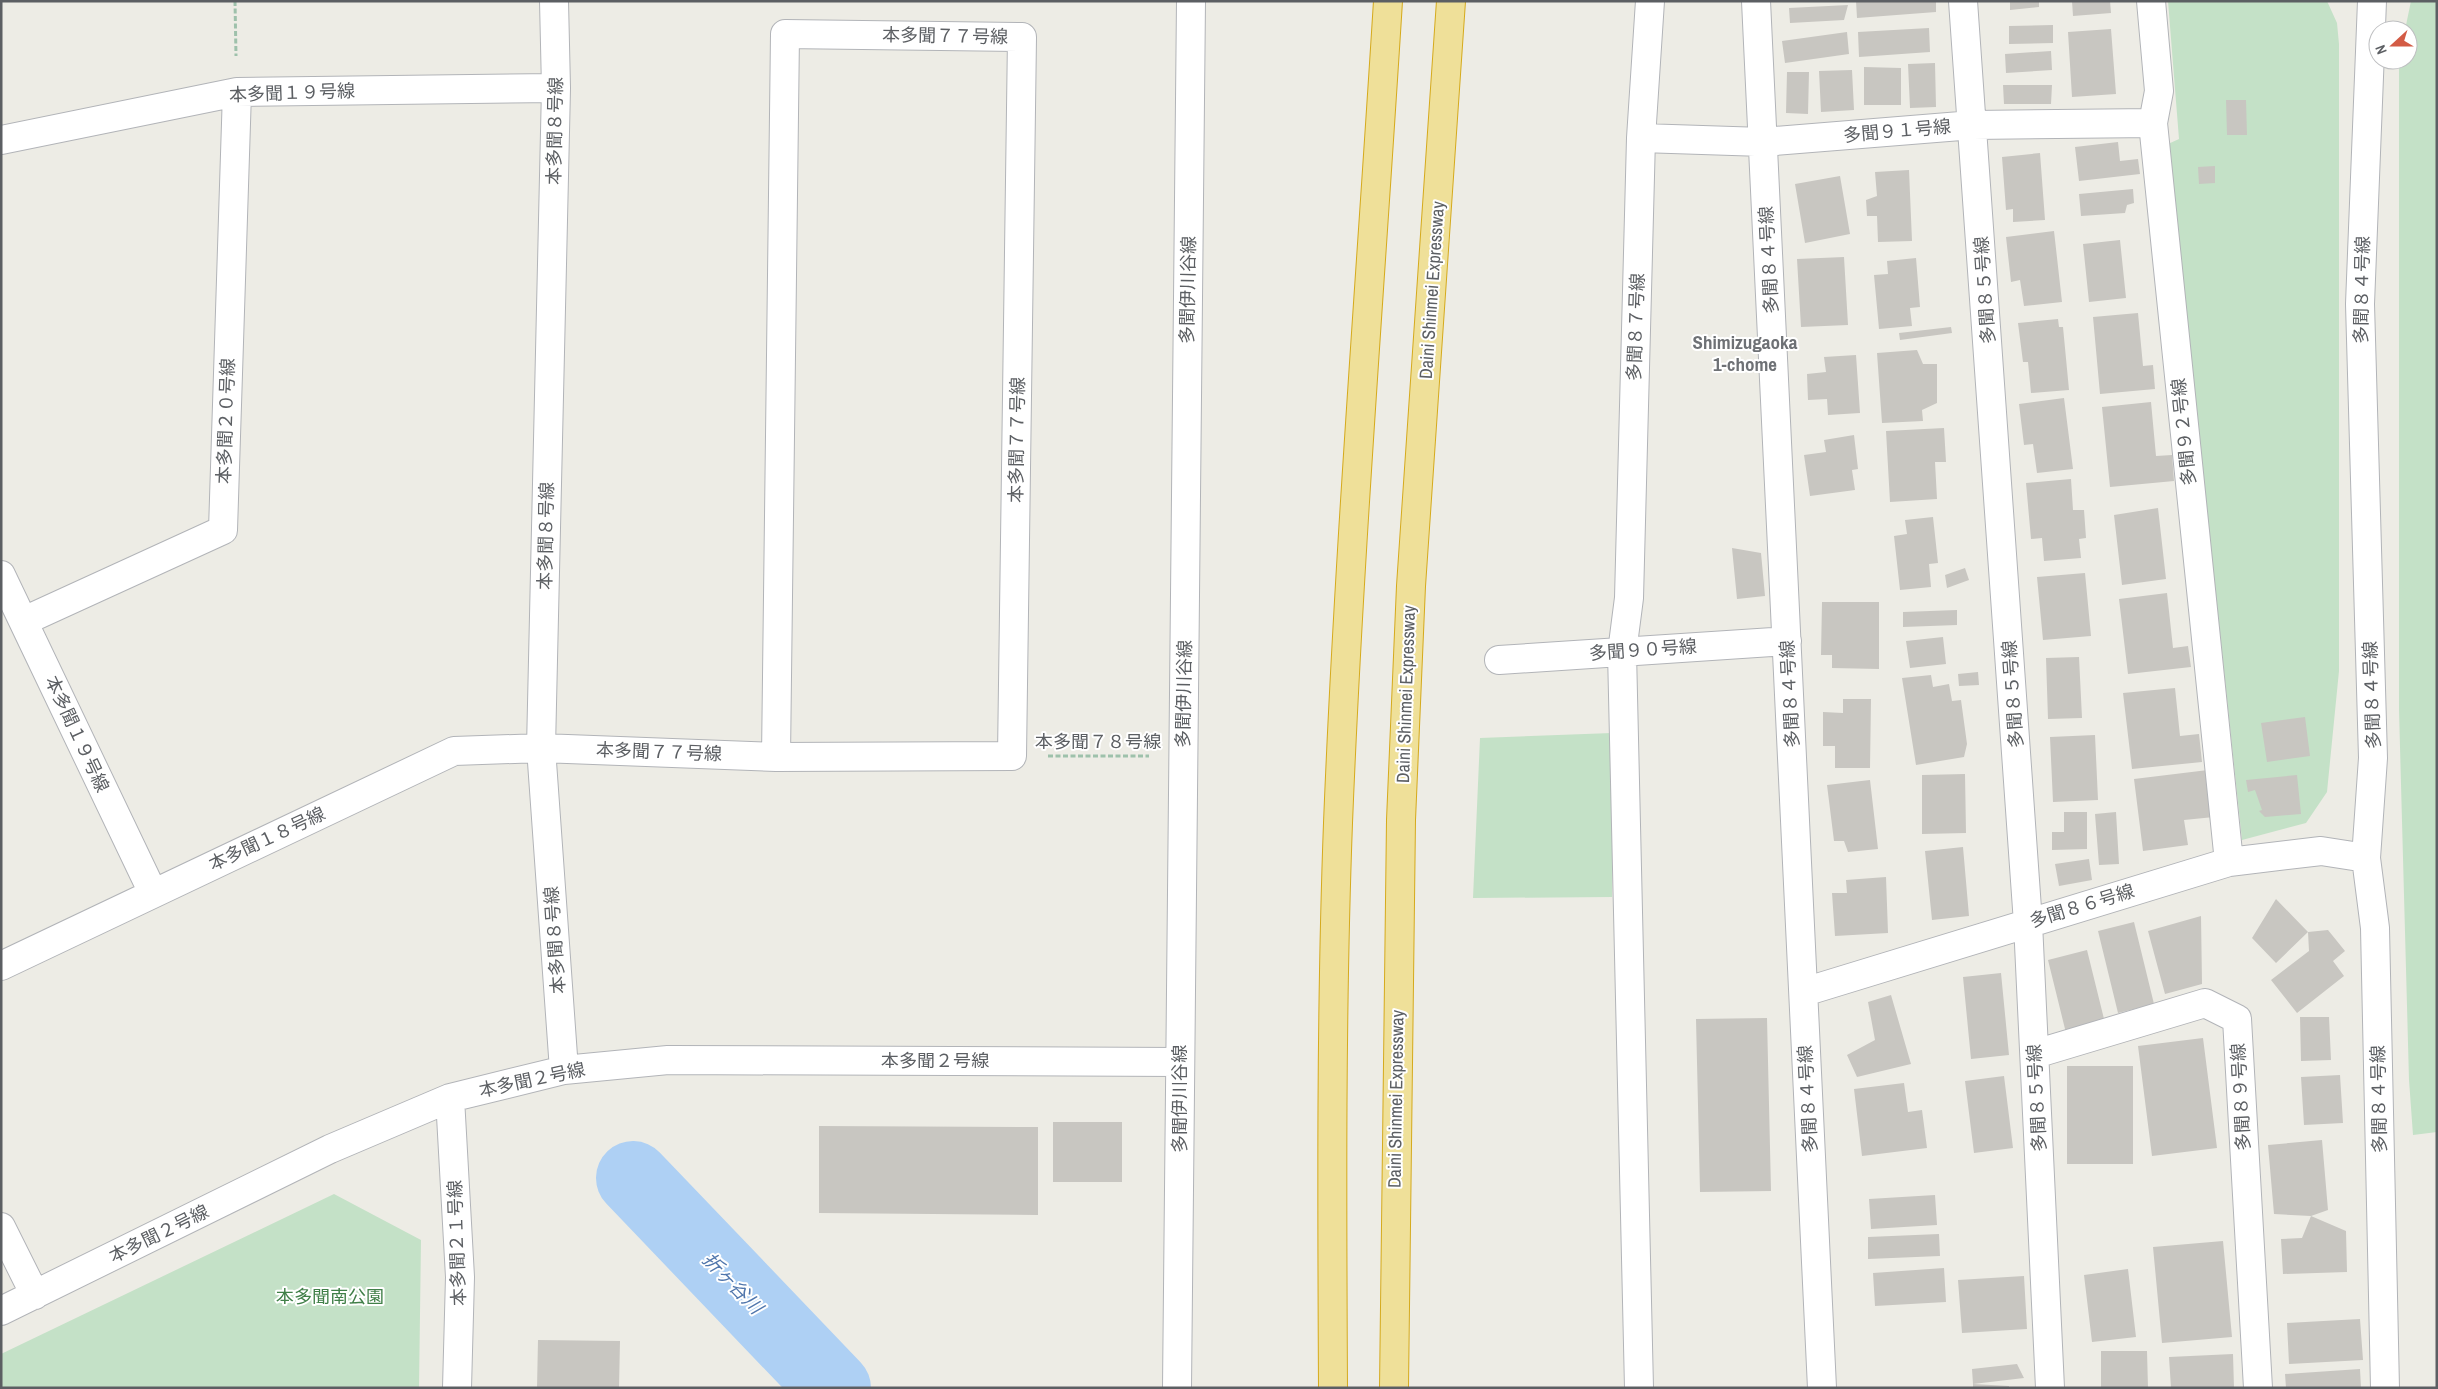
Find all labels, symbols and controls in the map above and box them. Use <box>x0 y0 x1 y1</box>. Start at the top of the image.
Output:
north arrow <box>2368 20 2418 70</box>
street label: 本多聞７７号線 <box>882 22 1008 49</box>
text: N <box>2371 43 2391 57</box>
street label: 本多聞８号線 <box>541 77 568 185</box>
street label: 本多聞１９号線 <box>229 78 355 107</box>
street label: 多聞９１号線 <box>1842 113 1952 148</box>
street label: Daini Shinmei Expressway <box>1413 200 1450 380</box>
street label: 多聞８４号線 <box>1753 205 1784 315</box>
street label: 多聞８５号線 <box>1968 235 2001 345</box>
street label: 多聞伊川谷線 <box>1174 236 1201 344</box>
street label: 多聞８４号線 <box>2348 236 2375 344</box>
street label: 多聞８７号線 <box>1621 273 1650 381</box>
district label: Shimizugaoka 1-chome <box>1693 329 1798 377</box>
street label: 本多聞２０号線 <box>211 358 240 484</box>
street label: 本多聞７７号線 <box>1003 377 1030 503</box>
street label: 多聞９２号線 <box>2165 377 2202 487</box>
street label: 本多聞８号線 <box>532 482 559 590</box>
street label: Daini Shinmei Expressway <box>1390 604 1421 783</box>
street label: 多聞９０号線 <box>1588 633 1698 666</box>
street label: 多聞８４号線 <box>1774 639 1805 749</box>
street label: 多聞８５号線 <box>1996 639 2029 749</box>
street label: 多聞伊川谷線 <box>1170 640 1197 748</box>
street label: 多聞８４号線 <box>2357 641 2386 749</box>
street label: 本多聞１９号線 <box>39 671 115 796</box>
street label: 本多聞７８号線 <box>1035 729 1161 754</box>
street label: 本多聞７７号線 <box>596 737 722 766</box>
street label: 本多聞１８号線 <box>204 801 329 877</box>
street label: 多聞８６号線 <box>2027 878 2137 933</box>
street label: 本多聞８号線 <box>538 885 571 995</box>
street label: Daini Shinmei Expressway <box>1381 1009 1410 1188</box>
street label: 多聞８９号線 <box>2225 1042 2256 1152</box>
street label: 多聞８５号線 <box>2021 1043 2052 1153</box>
street label: 多聞８４号線 <box>1792 1044 1823 1154</box>
street label: 多聞伊川谷線 <box>1167 1045 1192 1153</box>
street label: 多聞８４号線 <box>2365 1045 2392 1153</box>
street label: 本多聞２号線 <box>881 1048 989 1073</box>
street label: 本多聞２号線 <box>476 1056 587 1103</box>
street label: 本多聞２１号線 <box>442 1180 471 1306</box>
street label: 本多聞２号線 <box>105 1199 213 1268</box>
water label: 折ヶ谷川 <box>697 1247 770 1321</box>
park label: 本多聞南公園 <box>276 1284 384 1309</box>

